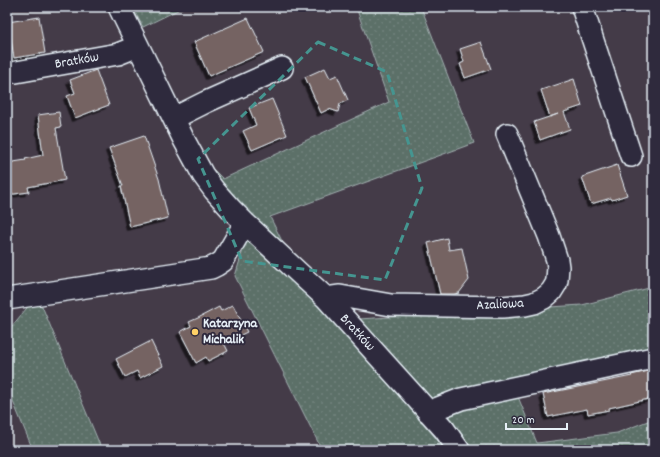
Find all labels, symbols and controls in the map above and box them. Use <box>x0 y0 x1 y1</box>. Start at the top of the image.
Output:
street label: Bratków <box>53 47 101 75</box>
street label: Azaliowa <box>476 294 525 316</box>
street label: Bratków <box>335 310 379 356</box>
place label: Katarzyna Michalik <box>203 314 258 350</box>
marker: Katarzyna Michalik <box>190 327 200 337</box>
scale bar <box>506 405 567 431</box>
text: 20 m <box>512 412 535 429</box>

